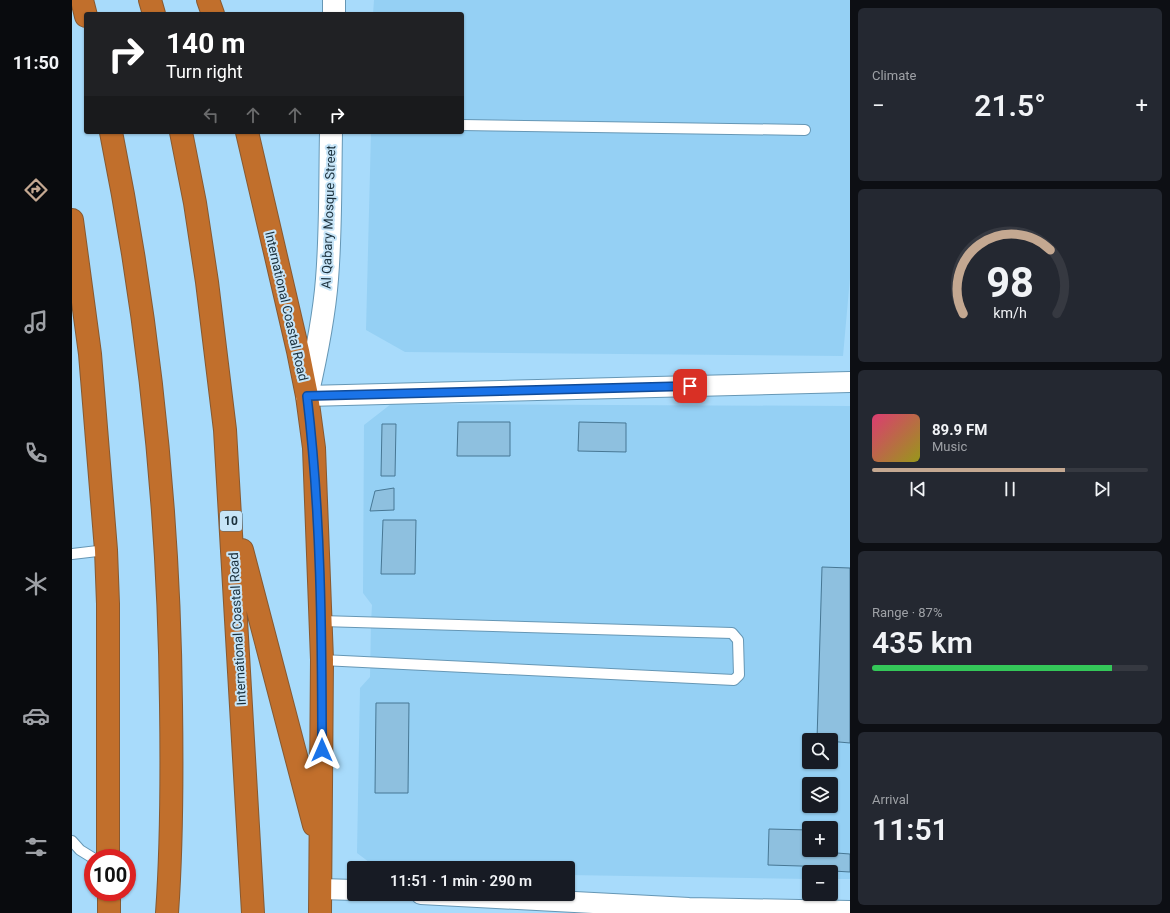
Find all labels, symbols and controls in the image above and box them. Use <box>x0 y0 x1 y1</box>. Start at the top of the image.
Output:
text: 140 m <box>166 27 245 60</box>
icon: right <box>100 28 152 80</box>
text: 11:50 <box>13 52 59 73</box>
text: Turn right <box>166 61 243 82</box>
text: Climate <box>872 68 916 83</box>
text: 21.5° <box>974 88 1046 123</box>
text: − <box>872 93 885 118</box>
text: + <box>1136 93 1148 118</box>
icon: left <box>200 104 222 126</box>
icon: ahead <box>242 104 264 126</box>
icon: ahead <box>284 104 306 126</box>
icon: right <box>326 104 348 126</box>
street label: Al Qabary Mosque Street <box>318 145 339 289</box>
icon: directions <box>22 176 50 204</box>
street label: International Coastal Road <box>262 230 311 382</box>
text: 98 <box>986 257 1034 306</box>
text: km/h <box>993 304 1027 320</box>
icon: music <box>22 308 50 336</box>
pin <box>673 369 707 403</box>
icon: arrive <box>679 375 701 397</box>
text: 89.9 FM <box>932 421 987 439</box>
icon: phone <box>22 439 50 467</box>
text: Music <box>932 439 967 454</box>
icon: previous <box>907 478 929 500</box>
icon: pause <box>999 478 1021 500</box>
icon: next <box>1091 478 1113 500</box>
road number: 10 <box>220 511 242 531</box>
street label: International Coastal Road <box>226 552 249 706</box>
icon: climate <box>22 570 50 598</box>
text: Range · 87% <box>872 605 942 620</box>
text: 435 km <box>872 625 973 660</box>
icon: car <box>22 702 50 730</box>
position arrow <box>301 729 343 771</box>
map controls <box>802 733 838 901</box>
button: search <box>802 733 838 769</box>
button: layers <box>802 777 838 813</box>
text: Arrival <box>872 792 909 807</box>
text: 11:51 <box>872 812 949 847</box>
button: + <box>802 821 838 857</box>
icon: filters <box>22 833 50 861</box>
speed limit sign: 100 <box>84 849 136 901</box>
button: − <box>802 865 838 901</box>
text: 11:51 · 1 min · 290 m <box>390 872 532 890</box>

